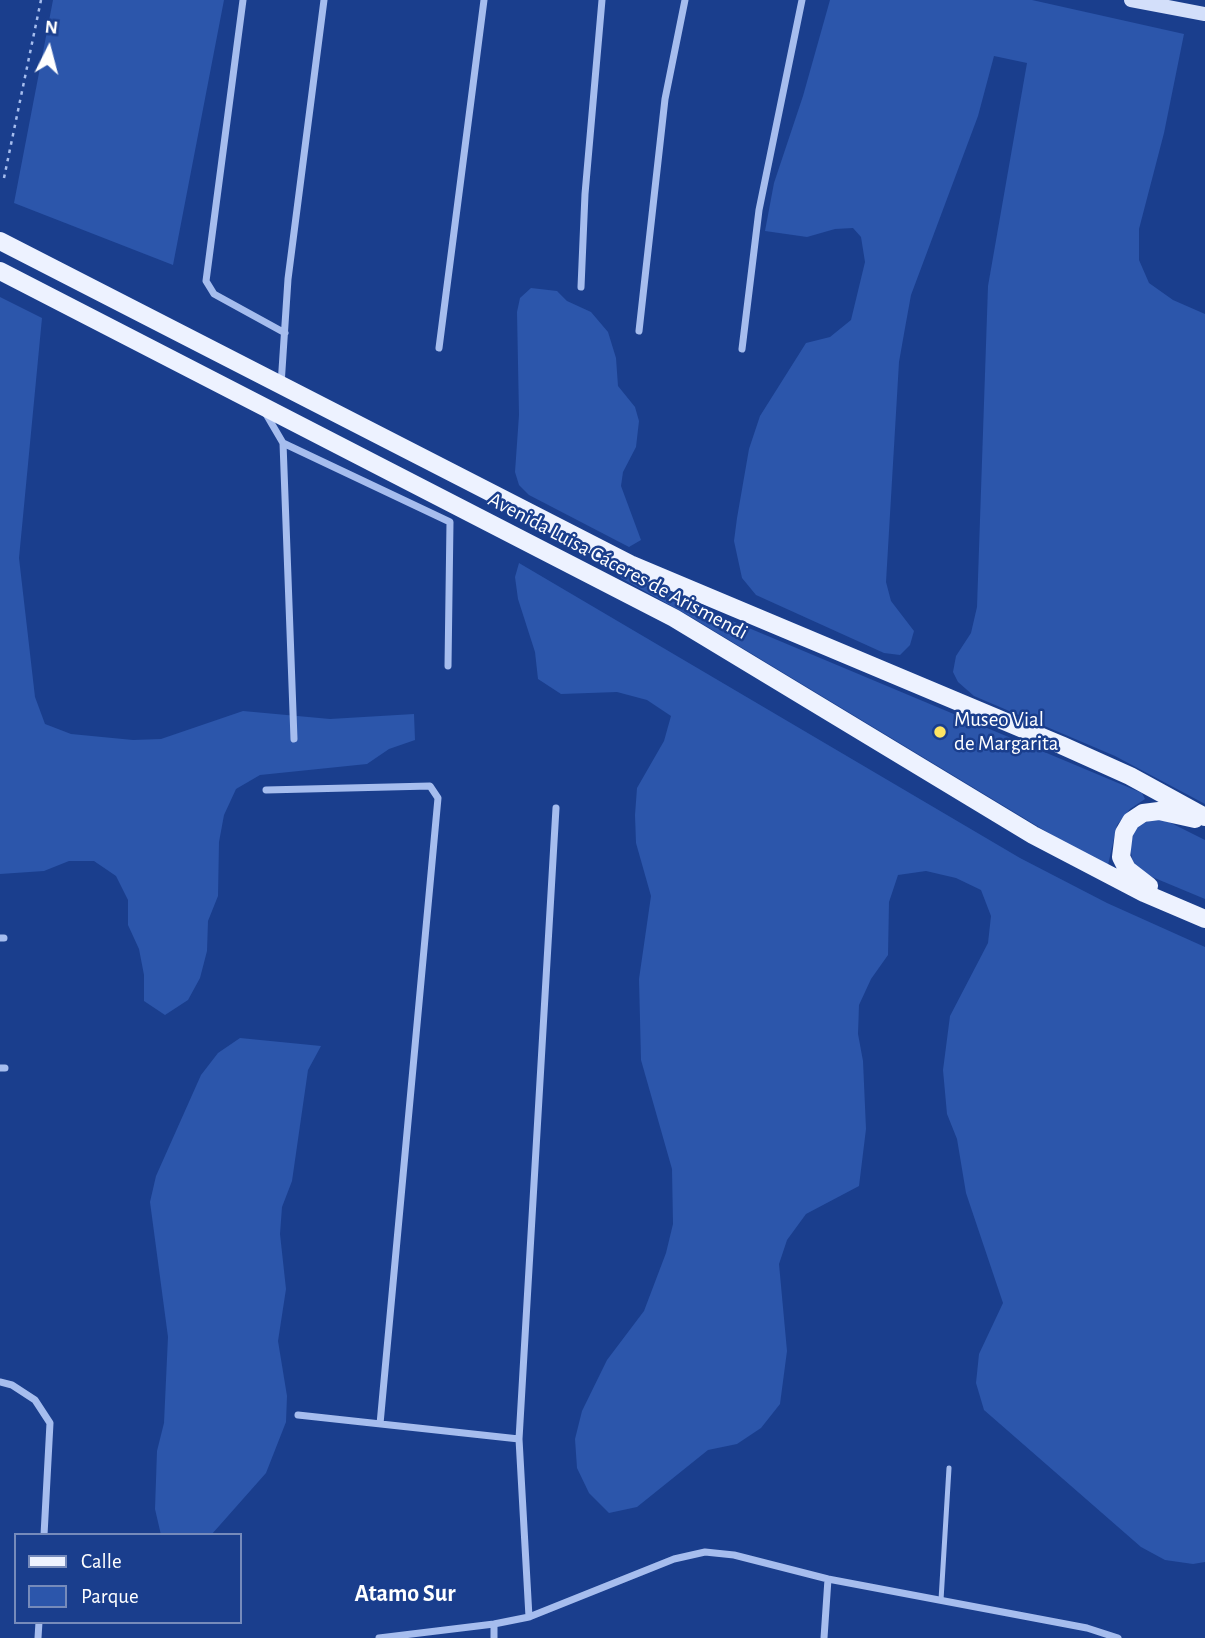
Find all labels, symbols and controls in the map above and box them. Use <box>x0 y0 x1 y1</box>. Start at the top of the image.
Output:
north arrow <box>14 14 84 84</box>
text: N <box>44 17 59 38</box>
street label: Avenida Luisa Cáceres de Arismendi <box>484 487 752 645</box>
place label: Museo Vial de Margarita <box>954 707 1058 757</box>
marker: Museo Vial de Margarita <box>932 724 948 740</box>
legend <box>14 1533 242 1624</box>
text: Calle <box>81 1551 122 1572</box>
district label: Atamo Sur <box>355 1580 455 1608</box>
text: Parque <box>81 1586 139 1607</box>

